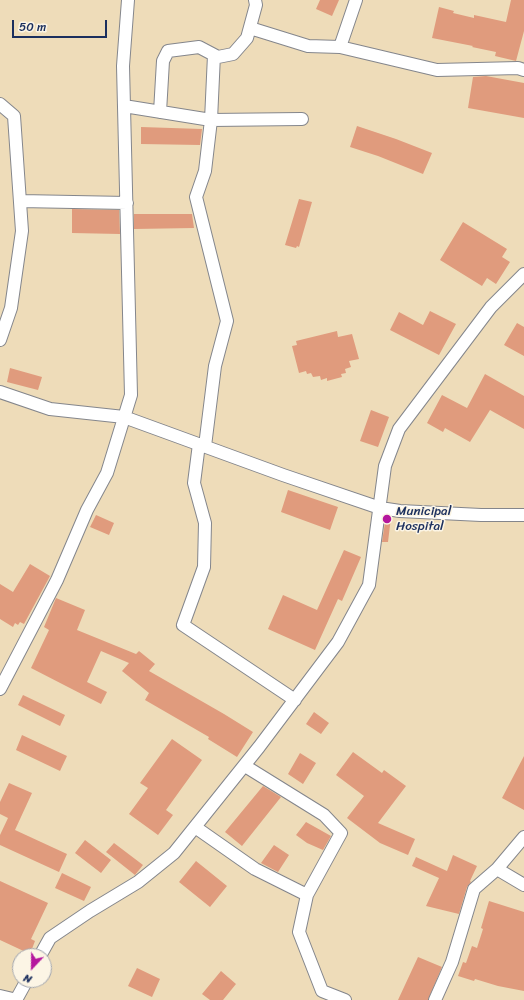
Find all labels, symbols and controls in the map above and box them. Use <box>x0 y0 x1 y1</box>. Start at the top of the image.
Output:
scale bar <box>14 12 109 38</box>
text: 50 m <box>19 16 46 38</box>
place label: Municipal Hospital <box>396 504 451 535</box>
marker: Municipal Hospital <box>381 513 393 525</box>
north arrow <box>12 948 52 988</box>
text: N <box>21 968 35 989</box>

